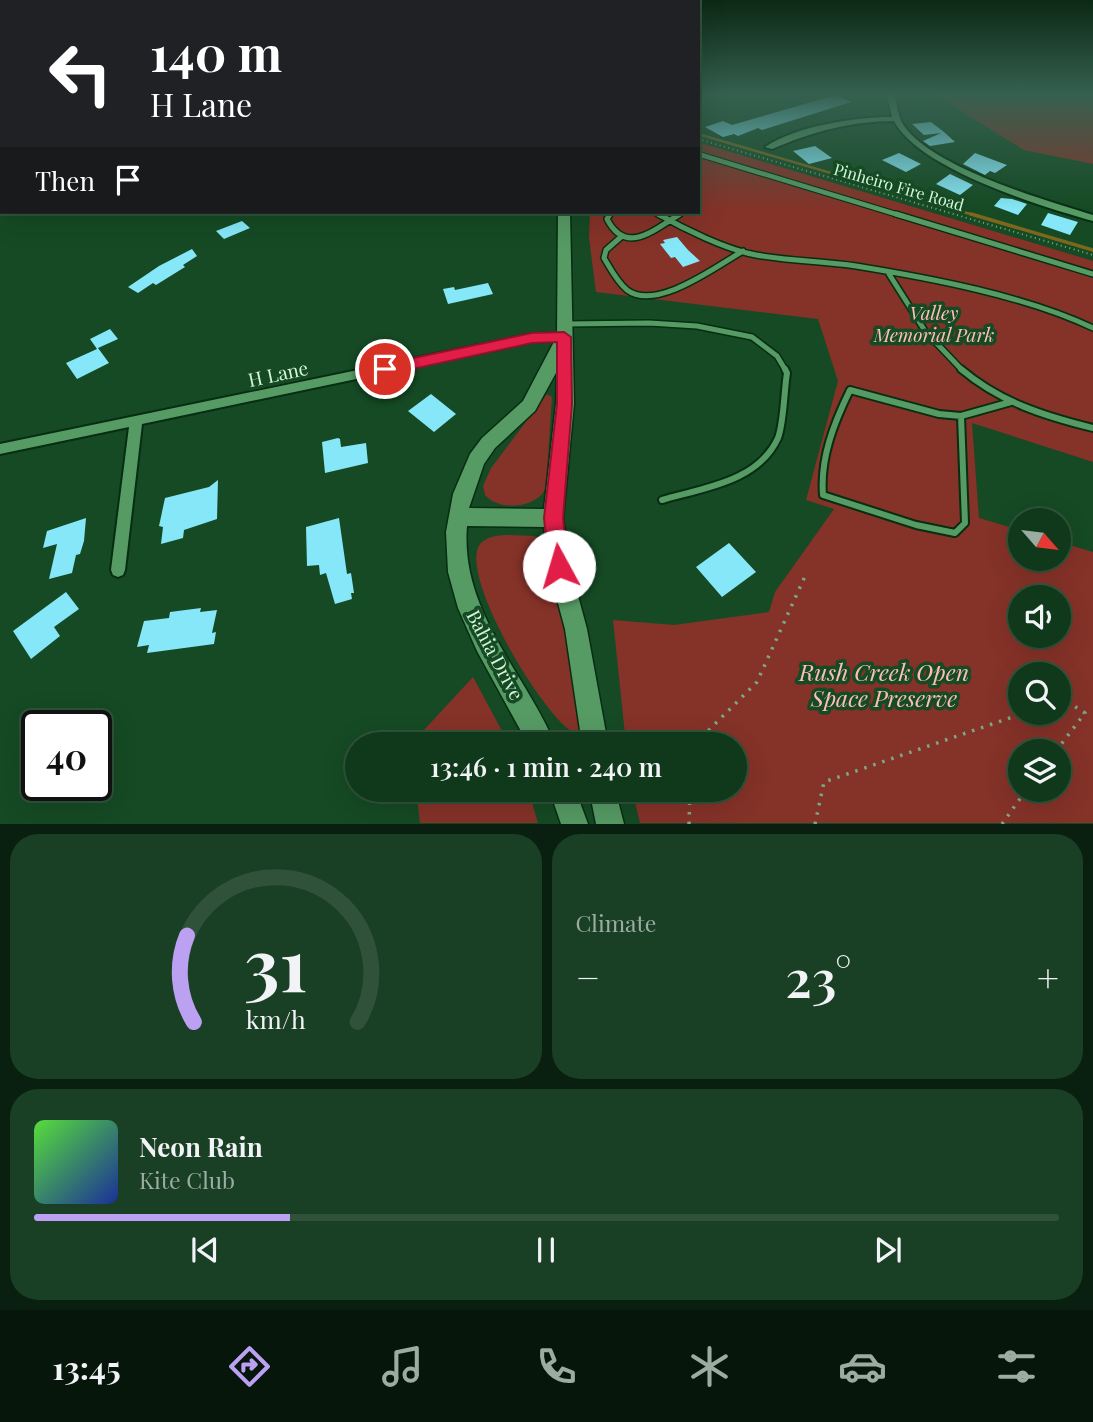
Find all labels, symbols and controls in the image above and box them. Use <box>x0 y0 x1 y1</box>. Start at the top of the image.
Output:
text: 140 m <box>150 19 282 84</box>
icon: left <box>35 28 126 119</box>
text: H Lane <box>150 82 252 125</box>
street label: Pinheiro Fire Road <box>832 158 967 215</box>
icon: arrive <box>109 161 147 199</box>
text: Then <box>35 163 95 198</box>
park label: Valley Memorial Park <box>873 299 995 347</box>
pin <box>355 339 415 399</box>
icon: arrive <box>366 350 404 388</box>
street label: H Lane <box>245 354 310 392</box>
north arrow <box>1008 508 1071 570</box>
map controls <box>1008 508 1071 802</box>
position arrow <box>522 529 596 603</box>
button: sound <box>1008 585 1071 648</box>
street label: Bahia Drive <box>461 605 530 704</box>
park label: Rush Creek Open Space Preserve <box>798 656 969 713</box>
button: search <box>1008 662 1071 725</box>
speed limit sign: 40 <box>21 710 112 801</box>
button: layers <box>1008 739 1071 802</box>
text: 13:46 · 1 min · 240 m <box>430 749 662 784</box>
text: Climate <box>576 907 656 938</box>
text: 31 <box>244 914 307 1011</box>
text: 23° <box>785 942 852 1011</box>
text: − <box>576 951 600 1002</box>
text: + <box>1037 951 1059 1002</box>
text: km/h <box>246 1002 306 1035</box>
text: Neon Rain <box>139 1129 263 1164</box>
text: Kite Club <box>139 1164 235 1195</box>
icon: previous <box>186 1231 224 1269</box>
icon: pause <box>527 1231 565 1269</box>
icon: next <box>869 1231 907 1269</box>
icon: directions <box>225 1342 274 1391</box>
icon: music <box>378 1342 427 1391</box>
icon: phone <box>532 1342 581 1391</box>
icon: climate <box>685 1342 734 1391</box>
icon: car <box>838 1342 887 1391</box>
icon: filters <box>992 1342 1041 1391</box>
text: 13:45 <box>52 1345 121 1388</box>

